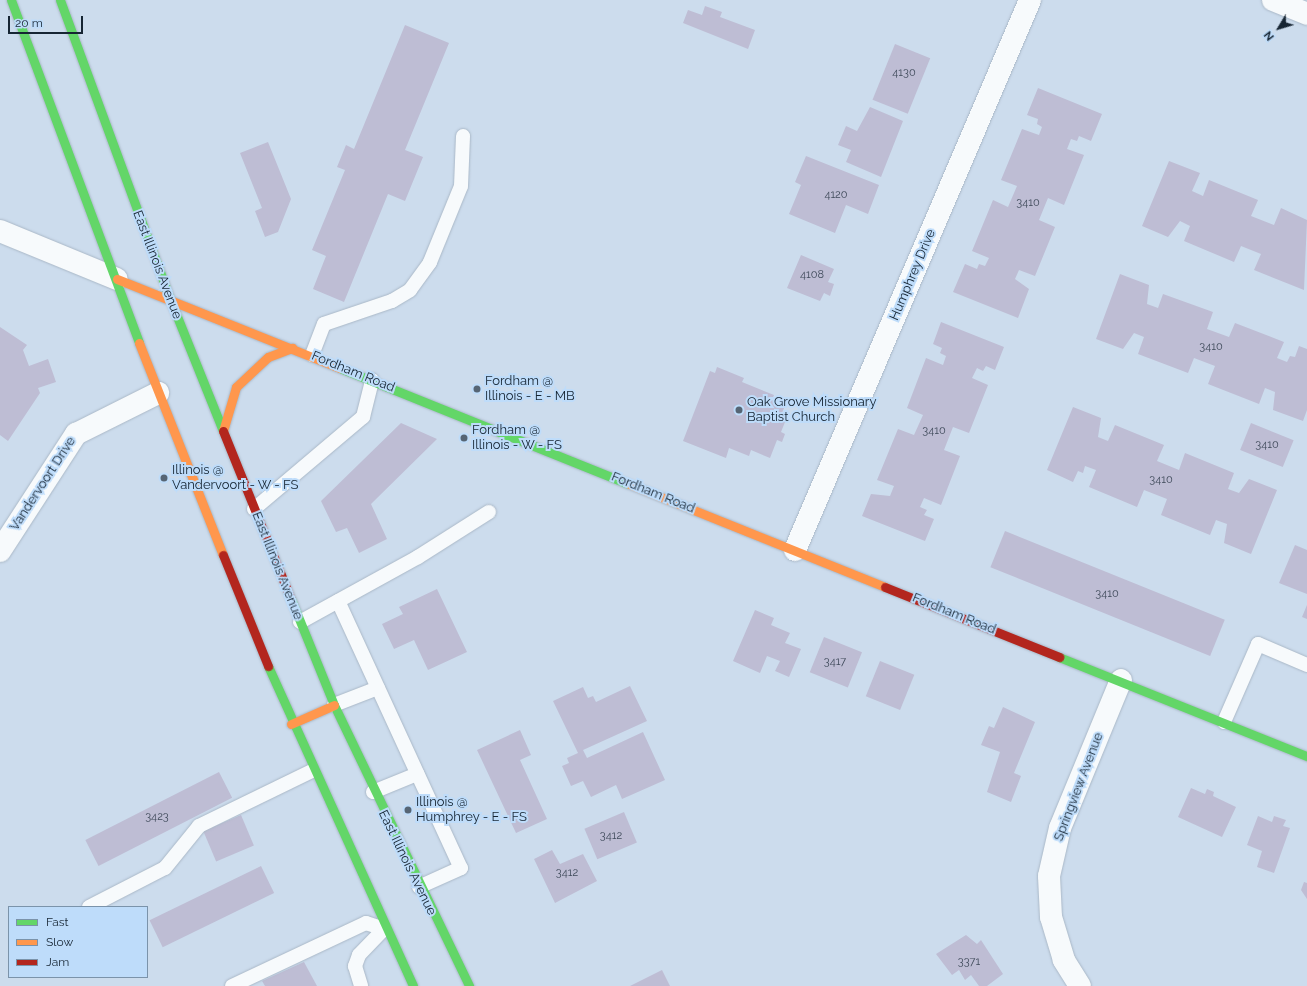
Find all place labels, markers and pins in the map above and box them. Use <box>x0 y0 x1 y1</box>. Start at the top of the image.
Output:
place label: Fordham @ Illinois - E - MB <box>485 374 575 405</box>
marker: Fordham @ Illinois - E - MB <box>472 384 482 394</box>
place label: Oak Grove Missionary Baptist Church <box>747 395 876 426</box>
marker: Oak Grove Missionary Baptist Church <box>734 405 744 415</box>
place label: Fordham @ Illinois - W - FS <box>472 423 563 454</box>
marker: Fordham @ Illinois - W - FS <box>459 433 469 443</box>
place label: Illinois @ Vandervoort - W - FS <box>172 463 299 494</box>
marker: Illinois @ Vandervoort - W - FS <box>159 473 169 483</box>
place label: Illinois @ Humphrey - E - FS <box>416 795 527 826</box>
marker: Illinois @ Humphrey - E - FS <box>403 805 413 815</box>

